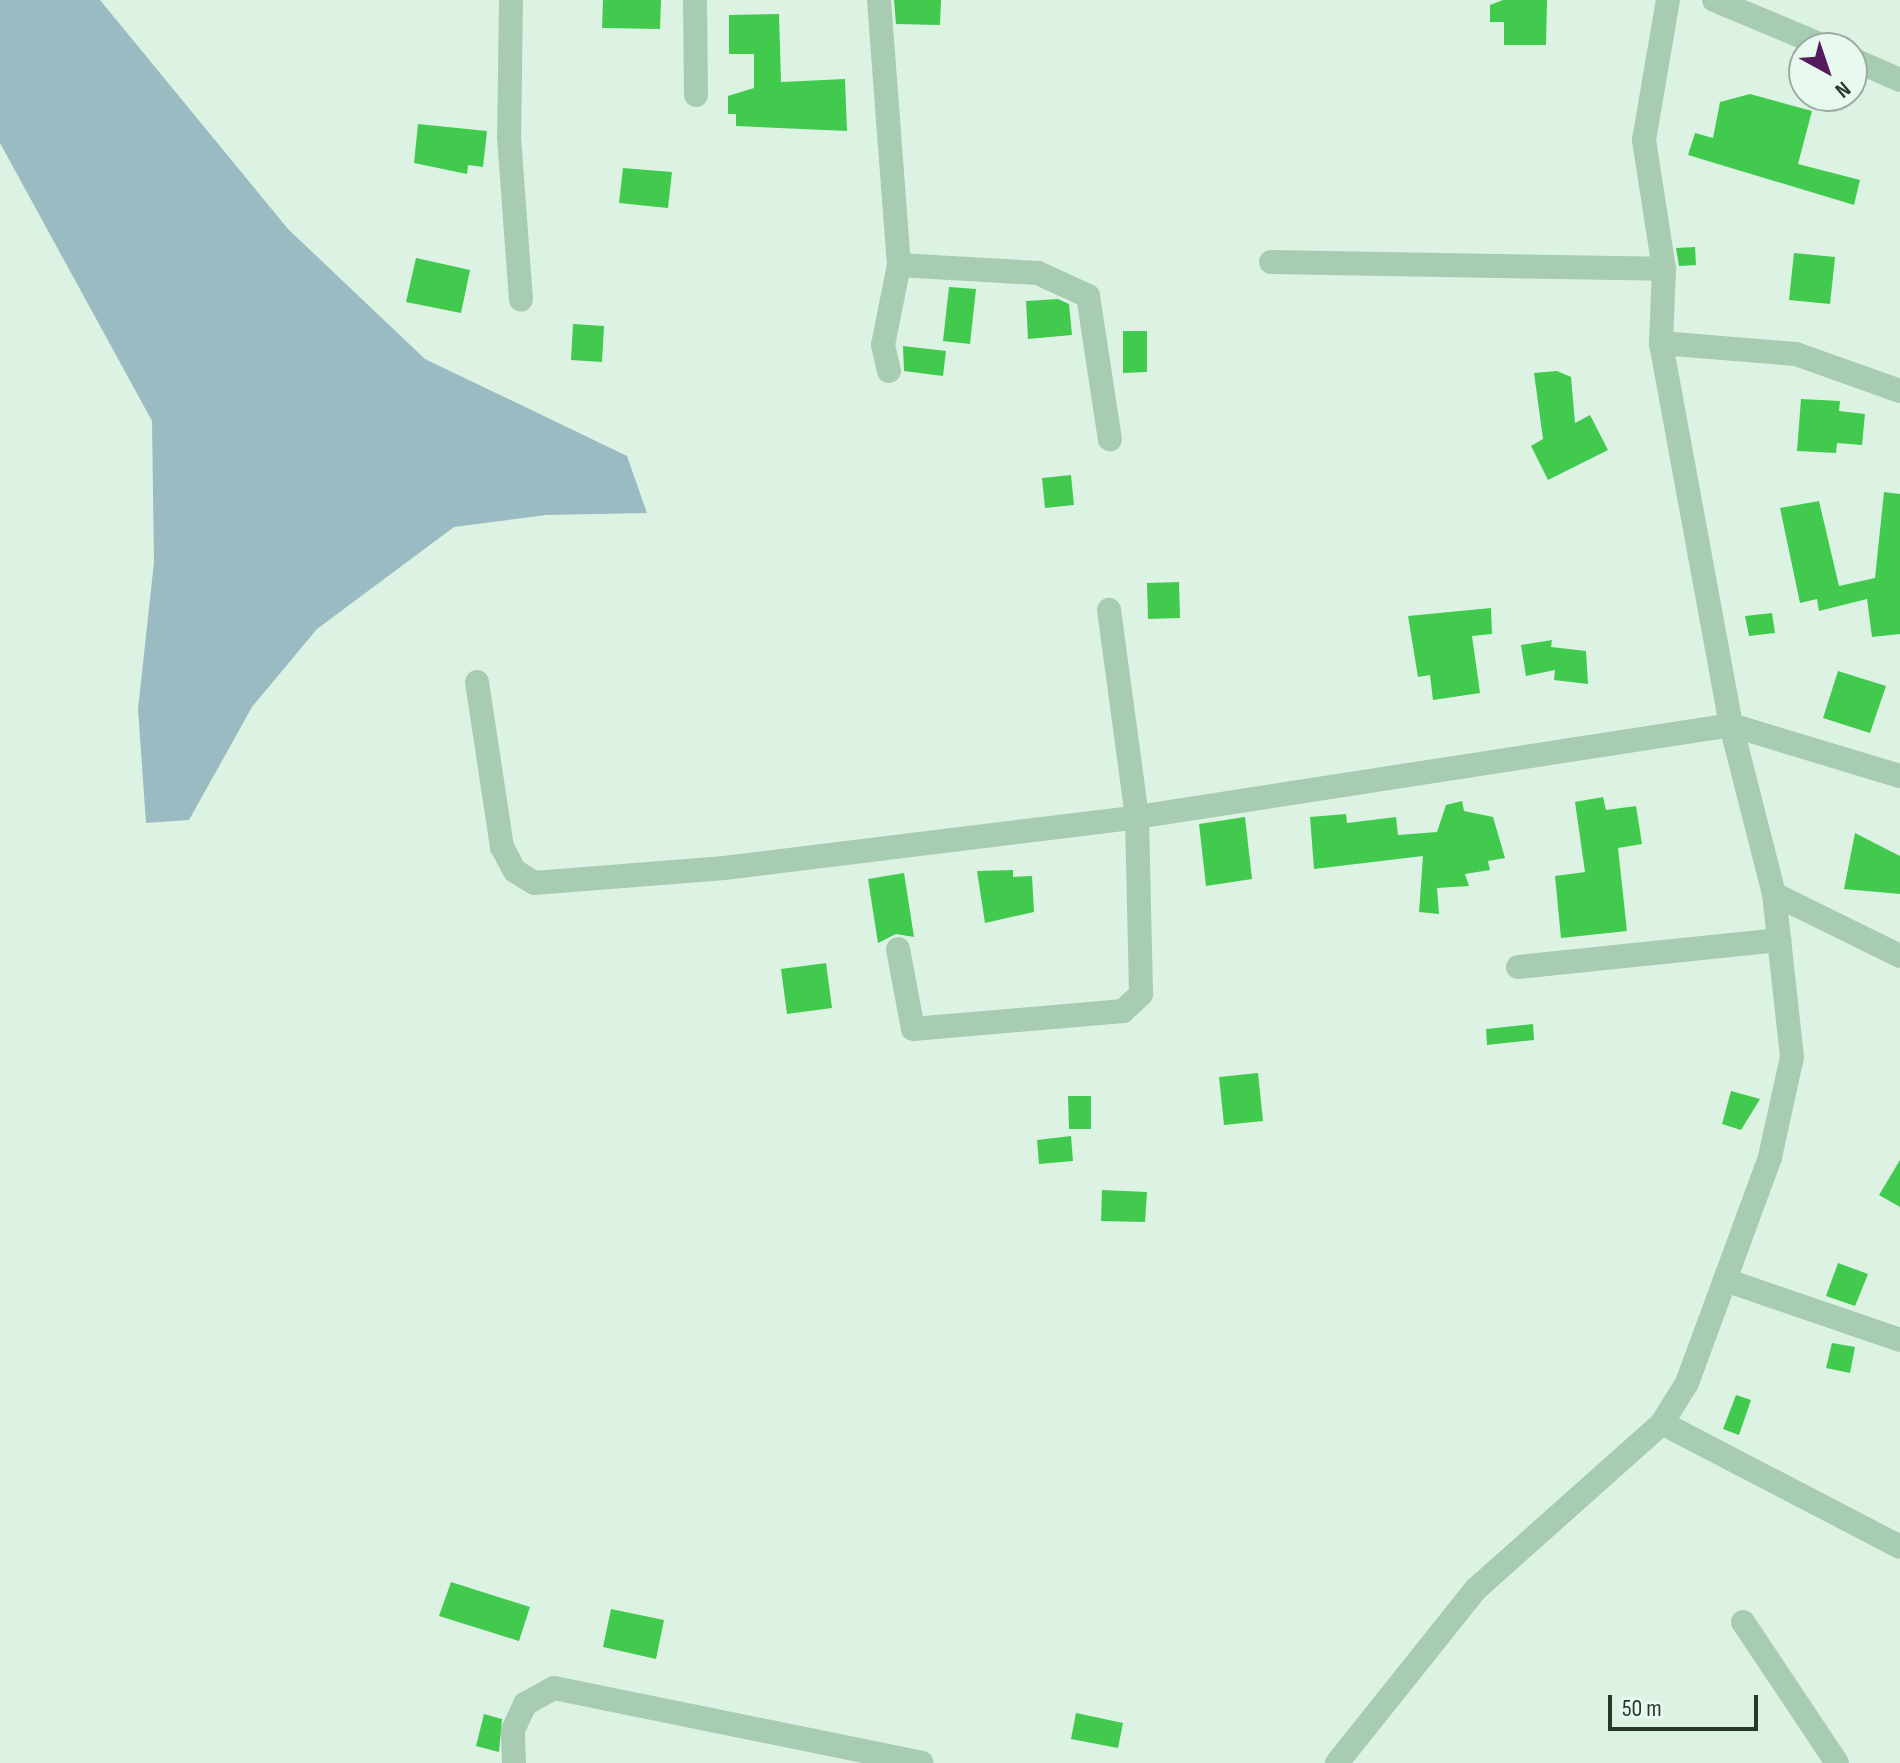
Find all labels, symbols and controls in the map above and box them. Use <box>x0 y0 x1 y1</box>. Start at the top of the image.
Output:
north arrow <box>1788 32 1868 112</box>
text: N <box>1829 75 1856 103</box>
scale bar <box>1612 1679 1762 1729</box>
text: 50 m <box>1622 1694 1662 1723</box>

